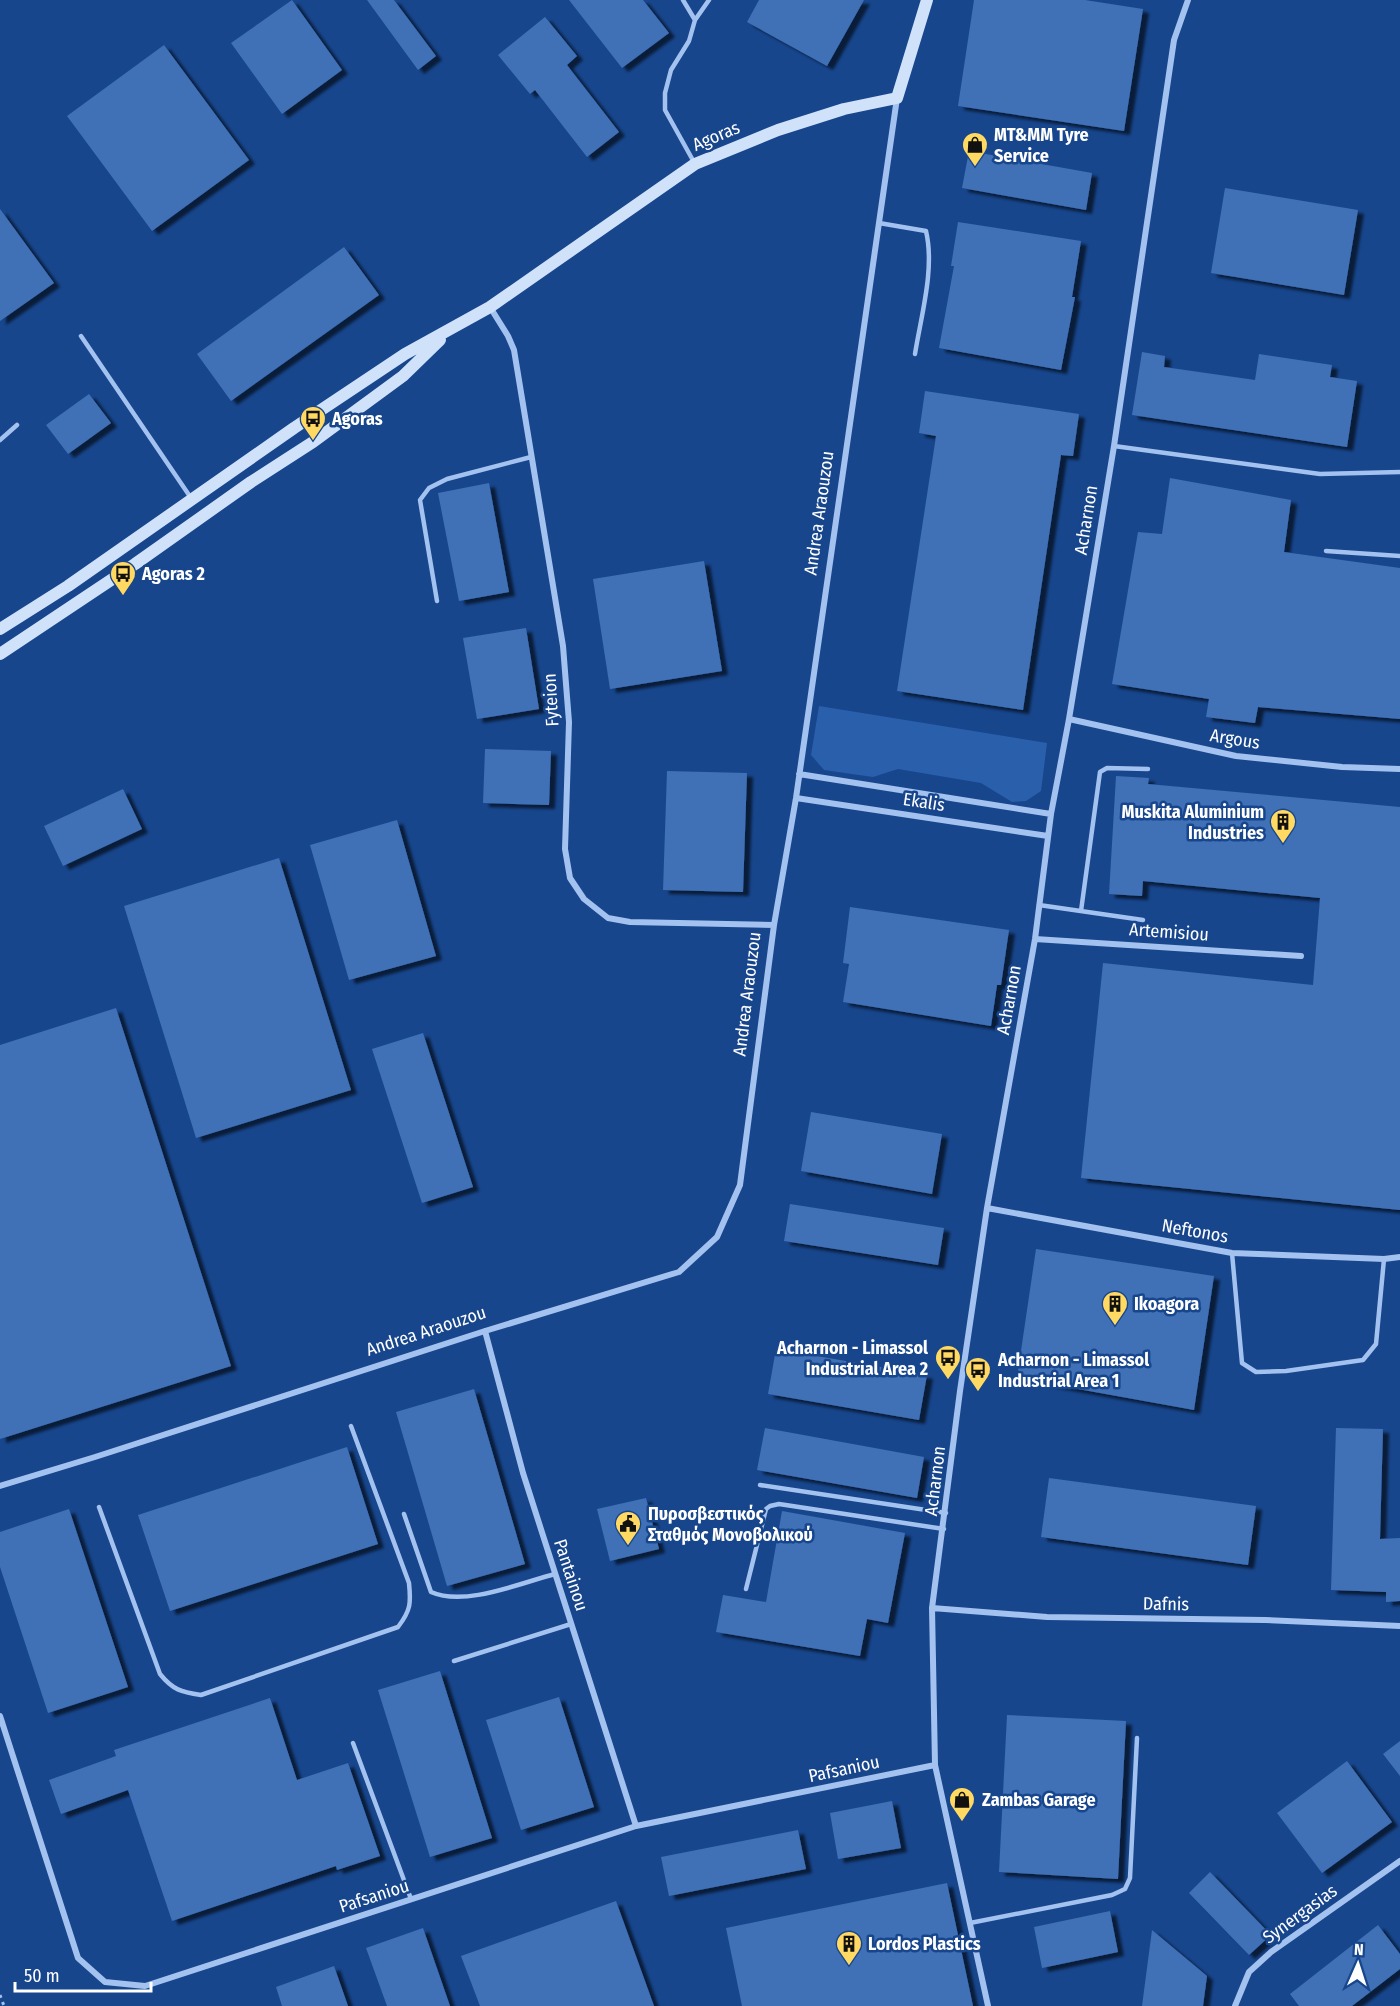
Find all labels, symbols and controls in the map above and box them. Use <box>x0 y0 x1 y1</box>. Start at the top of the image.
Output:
street label: Agoras <box>689 116 743 156</box>
place label: MT&MM Tyre Service <box>994 124 1089 167</box>
shop icon: MT&MM Tyre Service <box>960 130 990 168</box>
bus stop icon: Agoras <box>298 404 328 442</box>
place label: Agoras <box>331 408 383 430</box>
street label: Andrea Araouzou <box>799 450 839 576</box>
street label: Acharnon <box>1070 484 1102 556</box>
bus stop icon: Agoras 2 <box>108 559 138 597</box>
place label: Agoras 2 <box>141 563 205 585</box>
street label: Fyteion <box>539 673 563 727</box>
street label: Argous <box>1208 724 1262 754</box>
street label: Ekalis <box>901 788 947 816</box>
place label: Muskita Aluminium Industries <box>1122 801 1264 844</box>
building icon: Muskita Aluminium Industries <box>1268 807 1298 845</box>
street label: Artemisiou <box>1128 918 1210 946</box>
street label: Andrea Araouzou <box>728 931 766 1057</box>
street label: Acharnon <box>992 964 1026 1036</box>
street label: Neftonos <box>1160 1214 1230 1248</box>
building icon: Ikoagora <box>1100 1289 1130 1327</box>
place label: Ikoagora <box>1134 1293 1199 1315</box>
street label: Andrea Araouzou <box>363 1301 489 1361</box>
place label: Acharnon - Limassol Industrial Area 2 <box>776 1337 928 1380</box>
bus stop icon: Acharnon - Limassol Industrial Area 2 <box>933 1343 963 1381</box>
place label: Acharnon - Limassol Industrial Area 1 <box>997 1349 1149 1392</box>
bus stop icon: Acharnon - Limassol Industrial Area 1 <box>963 1355 993 1393</box>
street label: Acharnon <box>920 1445 950 1517</box>
place label: Πυροσβεστικός Σταθμός Μονοβολικού <box>648 1503 813 1546</box>
public building icon: Πυροσβεστικός Σταθμός Μονοβολικού <box>613 1509 643 1547</box>
street label: Pantainou <box>549 1536 593 1614</box>
street label: Dafnis <box>1143 1593 1190 1615</box>
street label: Pafsaniou <box>806 1751 882 1787</box>
shop icon: Zambas Garage <box>947 1785 977 1823</box>
place label: Zambas Garage <box>982 1789 1096 1811</box>
street label: Pafsaniou <box>336 1874 412 1918</box>
street label: Synergasias <box>1259 1879 1342 1948</box>
building icon: Lordos Plastics <box>834 1929 864 1967</box>
place label: Lordos Plastics <box>868 1933 981 1955</box>
north arrow <box>1328 1934 1388 1994</box>
text: N <box>1353 1940 1364 1959</box>
scale bar <box>15 1955 152 1993</box>
text: 50 m <box>24 1965 60 1987</box>

